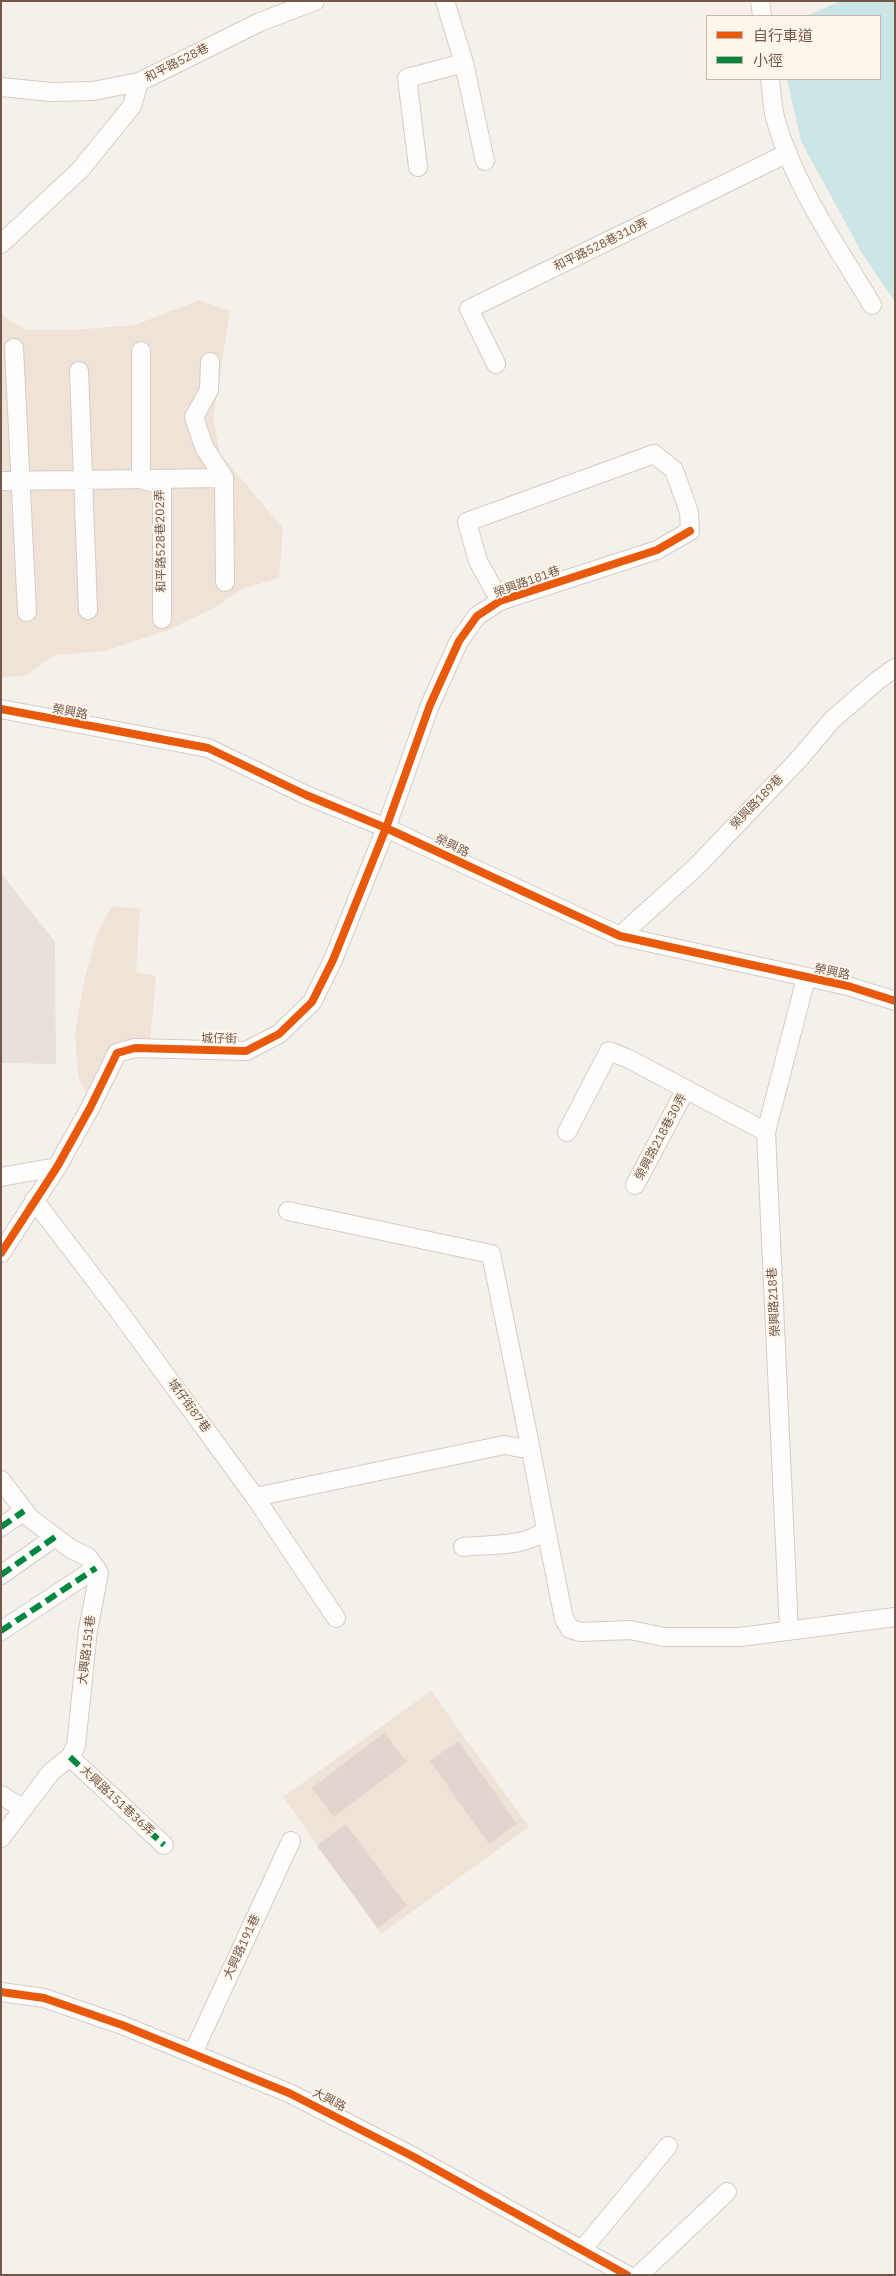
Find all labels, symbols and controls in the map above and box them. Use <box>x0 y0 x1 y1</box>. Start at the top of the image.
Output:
legend <box>706 15 881 80</box>
text: 自行車道 <box>753 26 813 45</box>
street label: 和平路528巷 <box>143 41 211 85</box>
text: 小徑 <box>753 51 783 70</box>
street label: 和平路528巷310弄 <box>551 216 651 274</box>
street label: 和平路528巷202弄 <box>153 489 169 593</box>
street label: 榮興路181巷 <box>492 563 562 601</box>
street label: 榮興路 <box>51 701 89 723</box>
street label: 榮興路189巷 <box>728 772 786 832</box>
street label: 榮興路 <box>433 832 471 860</box>
street label: 榮興路 <box>813 961 851 983</box>
street label: 城仔街 <box>201 1031 237 1047</box>
street label: 榮興路218巷30弄 <box>632 1091 690 1183</box>
street label: 榮興路218巷 <box>765 1267 783 1337</box>
street label: 城仔街87巷 <box>165 1377 213 1435</box>
street label: 大興路151巷 <box>76 1615 98 1685</box>
street label: 大興路151巷36弄 <box>77 1763 157 1839</box>
street label: 大興路191巷 <box>221 1912 263 1982</box>
street label: 大興路 <box>310 2085 348 2115</box>

